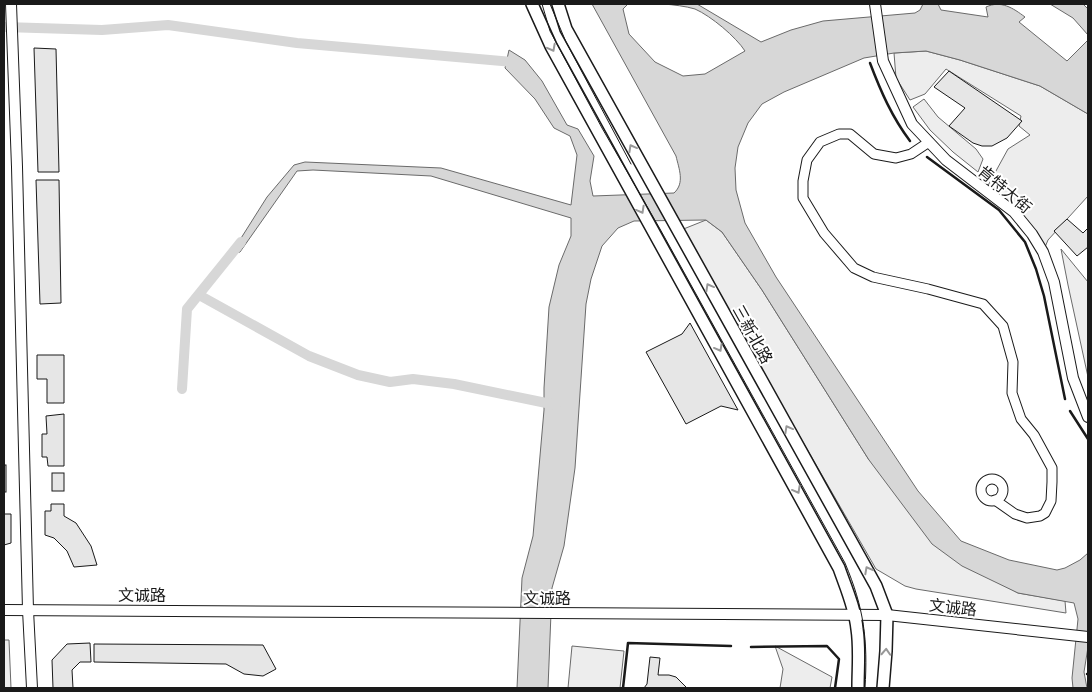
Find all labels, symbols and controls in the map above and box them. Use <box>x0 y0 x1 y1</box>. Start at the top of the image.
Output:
one-way arrow <box>546 43 556 52</box>
one-way arrow <box>628 144 638 153</box>
street label: 肯特大街 <box>973 162 1035 218</box>
one-way arrow <box>635 204 645 213</box>
one-way arrow <box>705 283 715 292</box>
street label: 三新北路 <box>728 302 776 367</box>
one-way arrow <box>712 343 722 352</box>
one-way arrow <box>784 425 794 434</box>
one-way arrow <box>791 485 801 494</box>
one-way arrow <box>864 566 874 575</box>
street label: 文诚路 <box>118 586 166 606</box>
street label: 文诚路 <box>523 589 571 609</box>
street label: 文诚路 <box>928 596 978 620</box>
one-way arrow <box>880 647 891 655</box>

